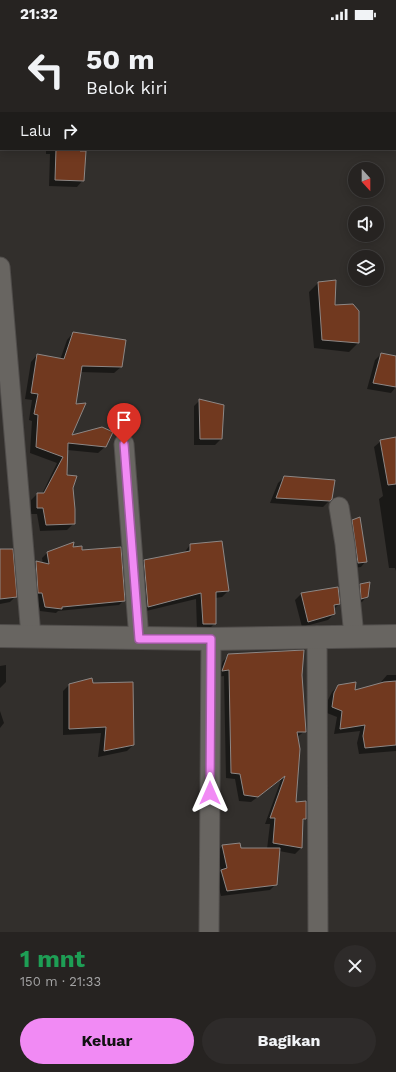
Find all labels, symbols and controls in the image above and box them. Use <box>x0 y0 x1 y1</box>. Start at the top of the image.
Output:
text: 21:32 <box>20 5 58 23</box>
text: 50 m <box>86 43 155 76</box>
icon: left <box>20 44 72 96</box>
text: Belok kiri <box>86 77 168 98</box>
icon: right <box>59 120 81 142</box>
text: Lalu <box>20 122 51 140</box>
north arrow <box>348 162 384 198</box>
map controls <box>348 162 384 286</box>
button: sound <box>348 206 384 242</box>
button: layers <box>348 250 384 286</box>
pin <box>107 403 141 444</box>
icon: arrive <box>113 409 135 431</box>
position arrow <box>189 772 231 814</box>
text: 1 mnt <box>20 945 85 973</box>
button: close <box>334 945 376 987</box>
text: 150 m · 21:33 <box>20 974 101 989</box>
button: Keluar <box>20 1018 194 1064</box>
button: Bagikan <box>202 1018 376 1064</box>

